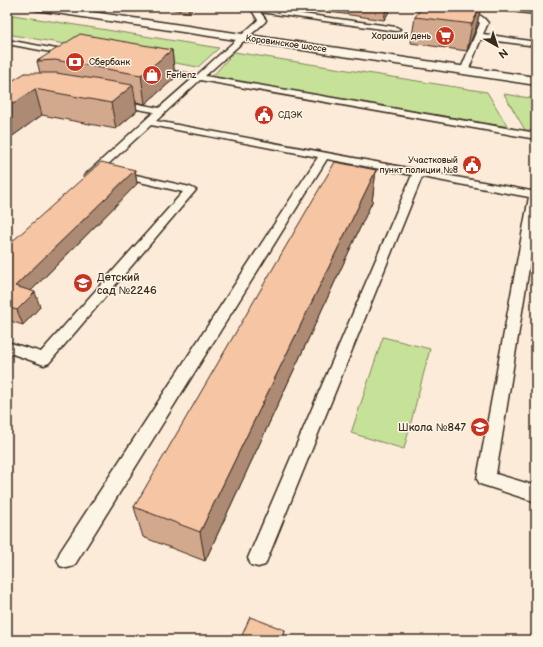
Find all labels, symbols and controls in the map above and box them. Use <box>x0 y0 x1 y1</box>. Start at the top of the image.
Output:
supermarket icon: Хороший день <box>434 25 456 47</box>
north arrow <box>477 26 517 66</box>
place label: Хороший день <box>372 31 432 42</box>
street label: Коровинское шоссе <box>245 33 327 55</box>
text: N <box>496 46 510 61</box>
bank icon: Сбербанк <box>64 51 86 73</box>
place label: Сбербанк <box>89 57 130 68</box>
shop icon: Ferlenz <box>141 64 163 86</box>
place label: Ferlenz <box>166 70 197 81</box>
public building icon: СДЭК <box>253 104 275 126</box>
place label: СДЭК <box>278 110 303 121</box>
public building icon: Участковый пункт полиции №8 <box>461 154 483 176</box>
place label: Участковый пункт полиции №8 <box>380 155 458 176</box>
place label: Детский сад №2246 <box>97 271 157 297</box>
school or university icon: Детский сад №2246 <box>72 272 94 294</box>
school or university icon: Школа №847 <box>469 416 491 438</box>
place label: Школа №847 <box>398 421 467 434</box>

